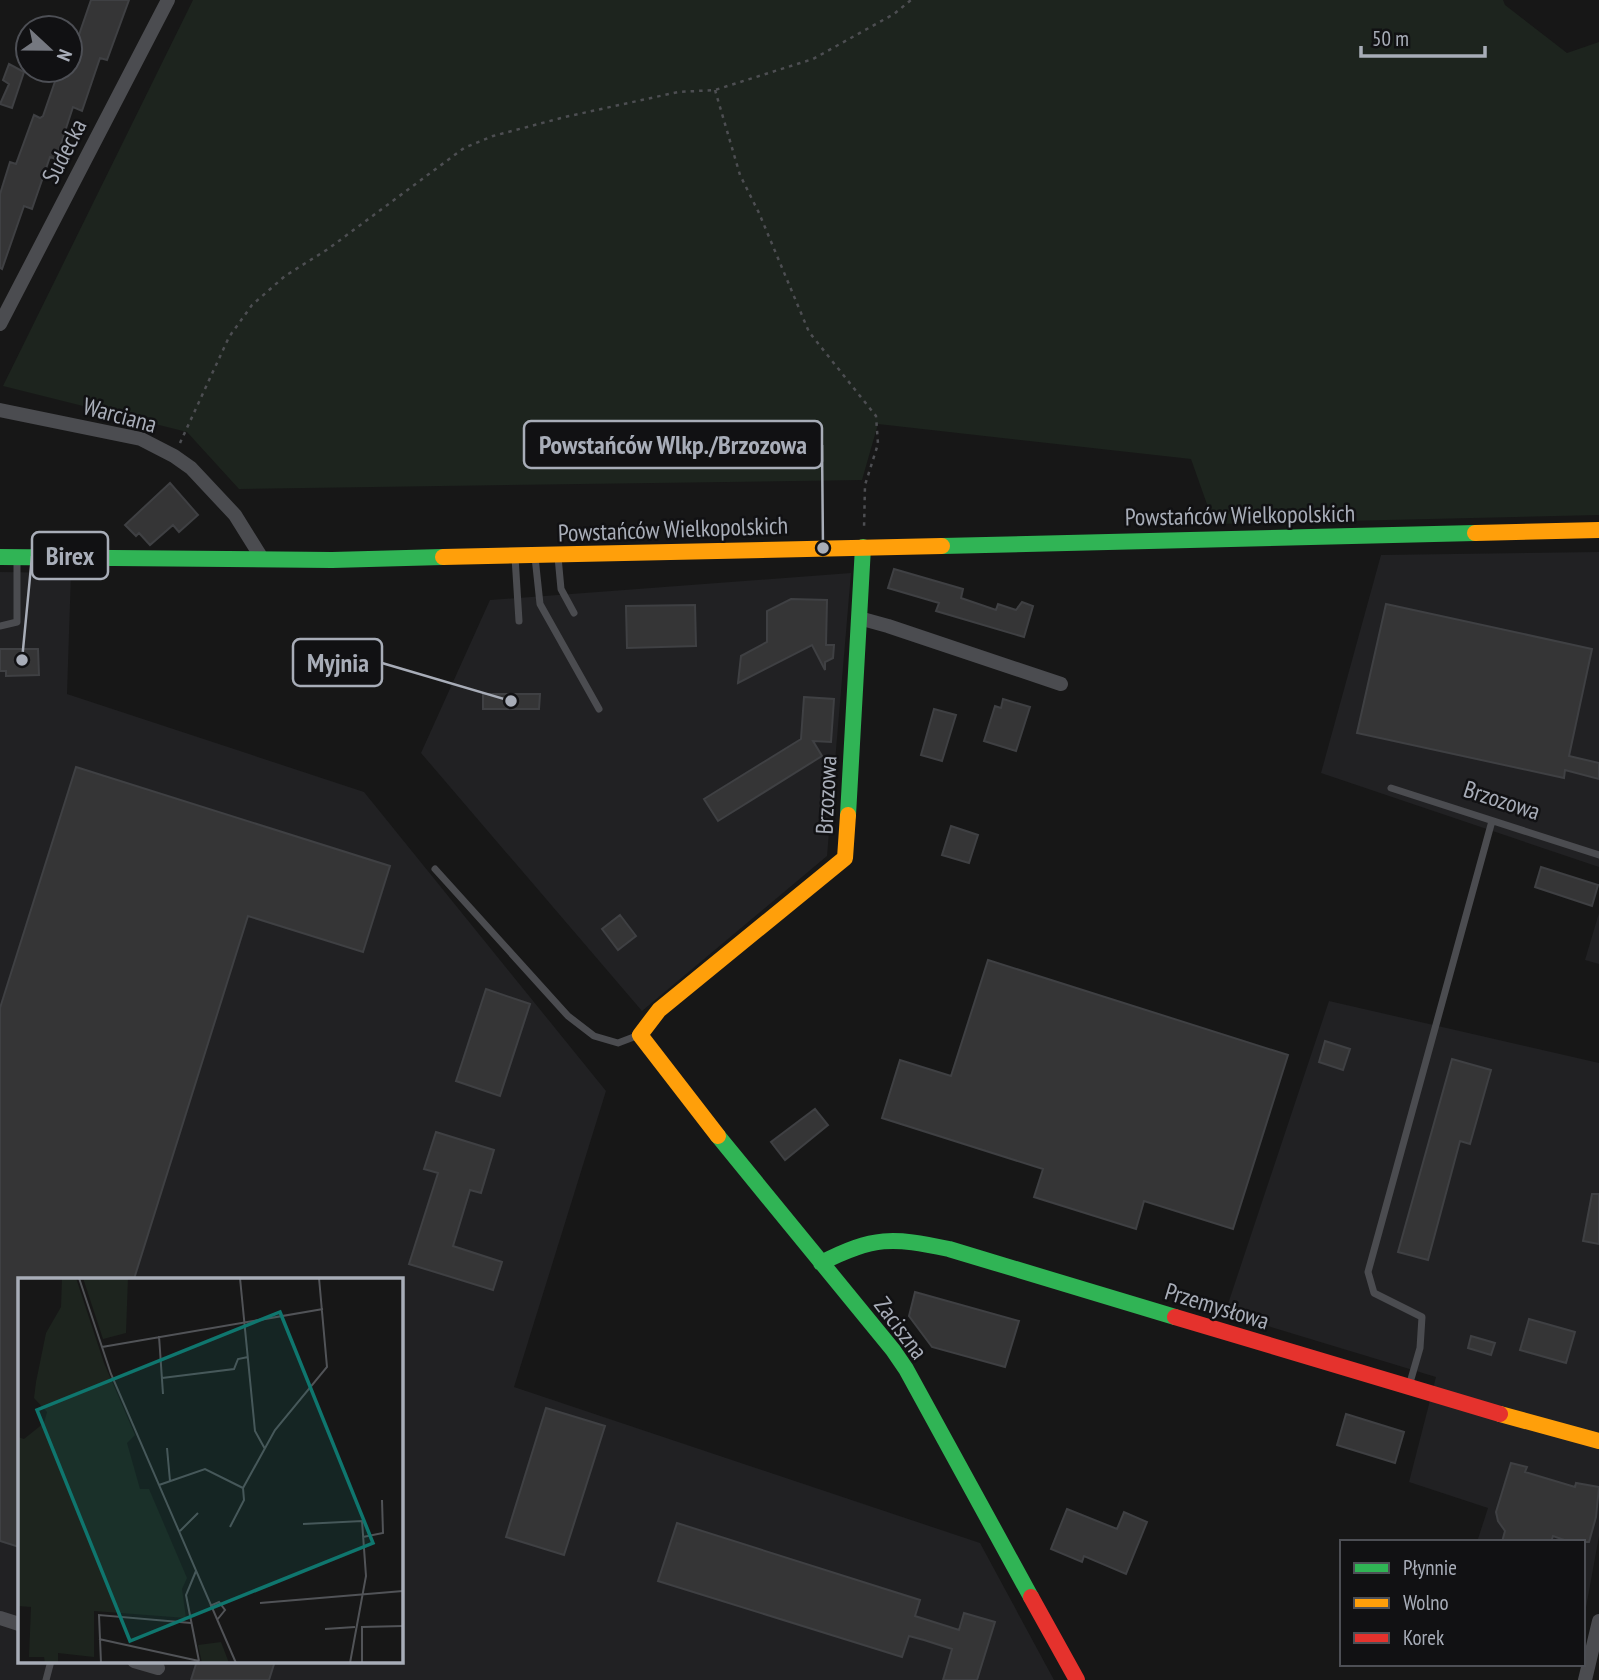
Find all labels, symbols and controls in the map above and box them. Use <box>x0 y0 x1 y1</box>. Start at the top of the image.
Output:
north arrow <box>14 14 84 84</box>
scale bar <box>1361 14 1485 58</box>
text: 50 m <box>1372 25 1409 52</box>
text: N <box>52 46 78 65</box>
street label: Sudecka <box>35 114 93 188</box>
street label: Warciana <box>80 390 160 440</box>
callout: Powstańców Wlkp./Brzozowa <box>524 421 822 468</box>
text: Powstańców Wlkp./Brzozowa <box>539 428 807 461</box>
street label: Powstańców Wielkopolskich <box>1125 497 1355 533</box>
street label: Powstańców Wielkopolskich <box>557 509 789 549</box>
callout: Birex <box>32 532 108 579</box>
text: Birex <box>46 539 95 572</box>
callout: Myjnia <box>293 639 382 686</box>
text: Myjnia <box>307 646 369 679</box>
street label: Brzozowa <box>808 755 844 835</box>
street label: Brzozowa <box>1460 773 1544 827</box>
street label: Przemysłowa <box>1161 1275 1273 1337</box>
inset map <box>18 1278 402 1662</box>
street label: Zaciszna <box>867 1291 935 1365</box>
legend <box>1340 1540 1585 1666</box>
text: Płynnie <box>1403 1554 1457 1581</box>
text: Wolno <box>1403 1589 1449 1616</box>
text: Korek <box>1403 1624 1444 1651</box>

